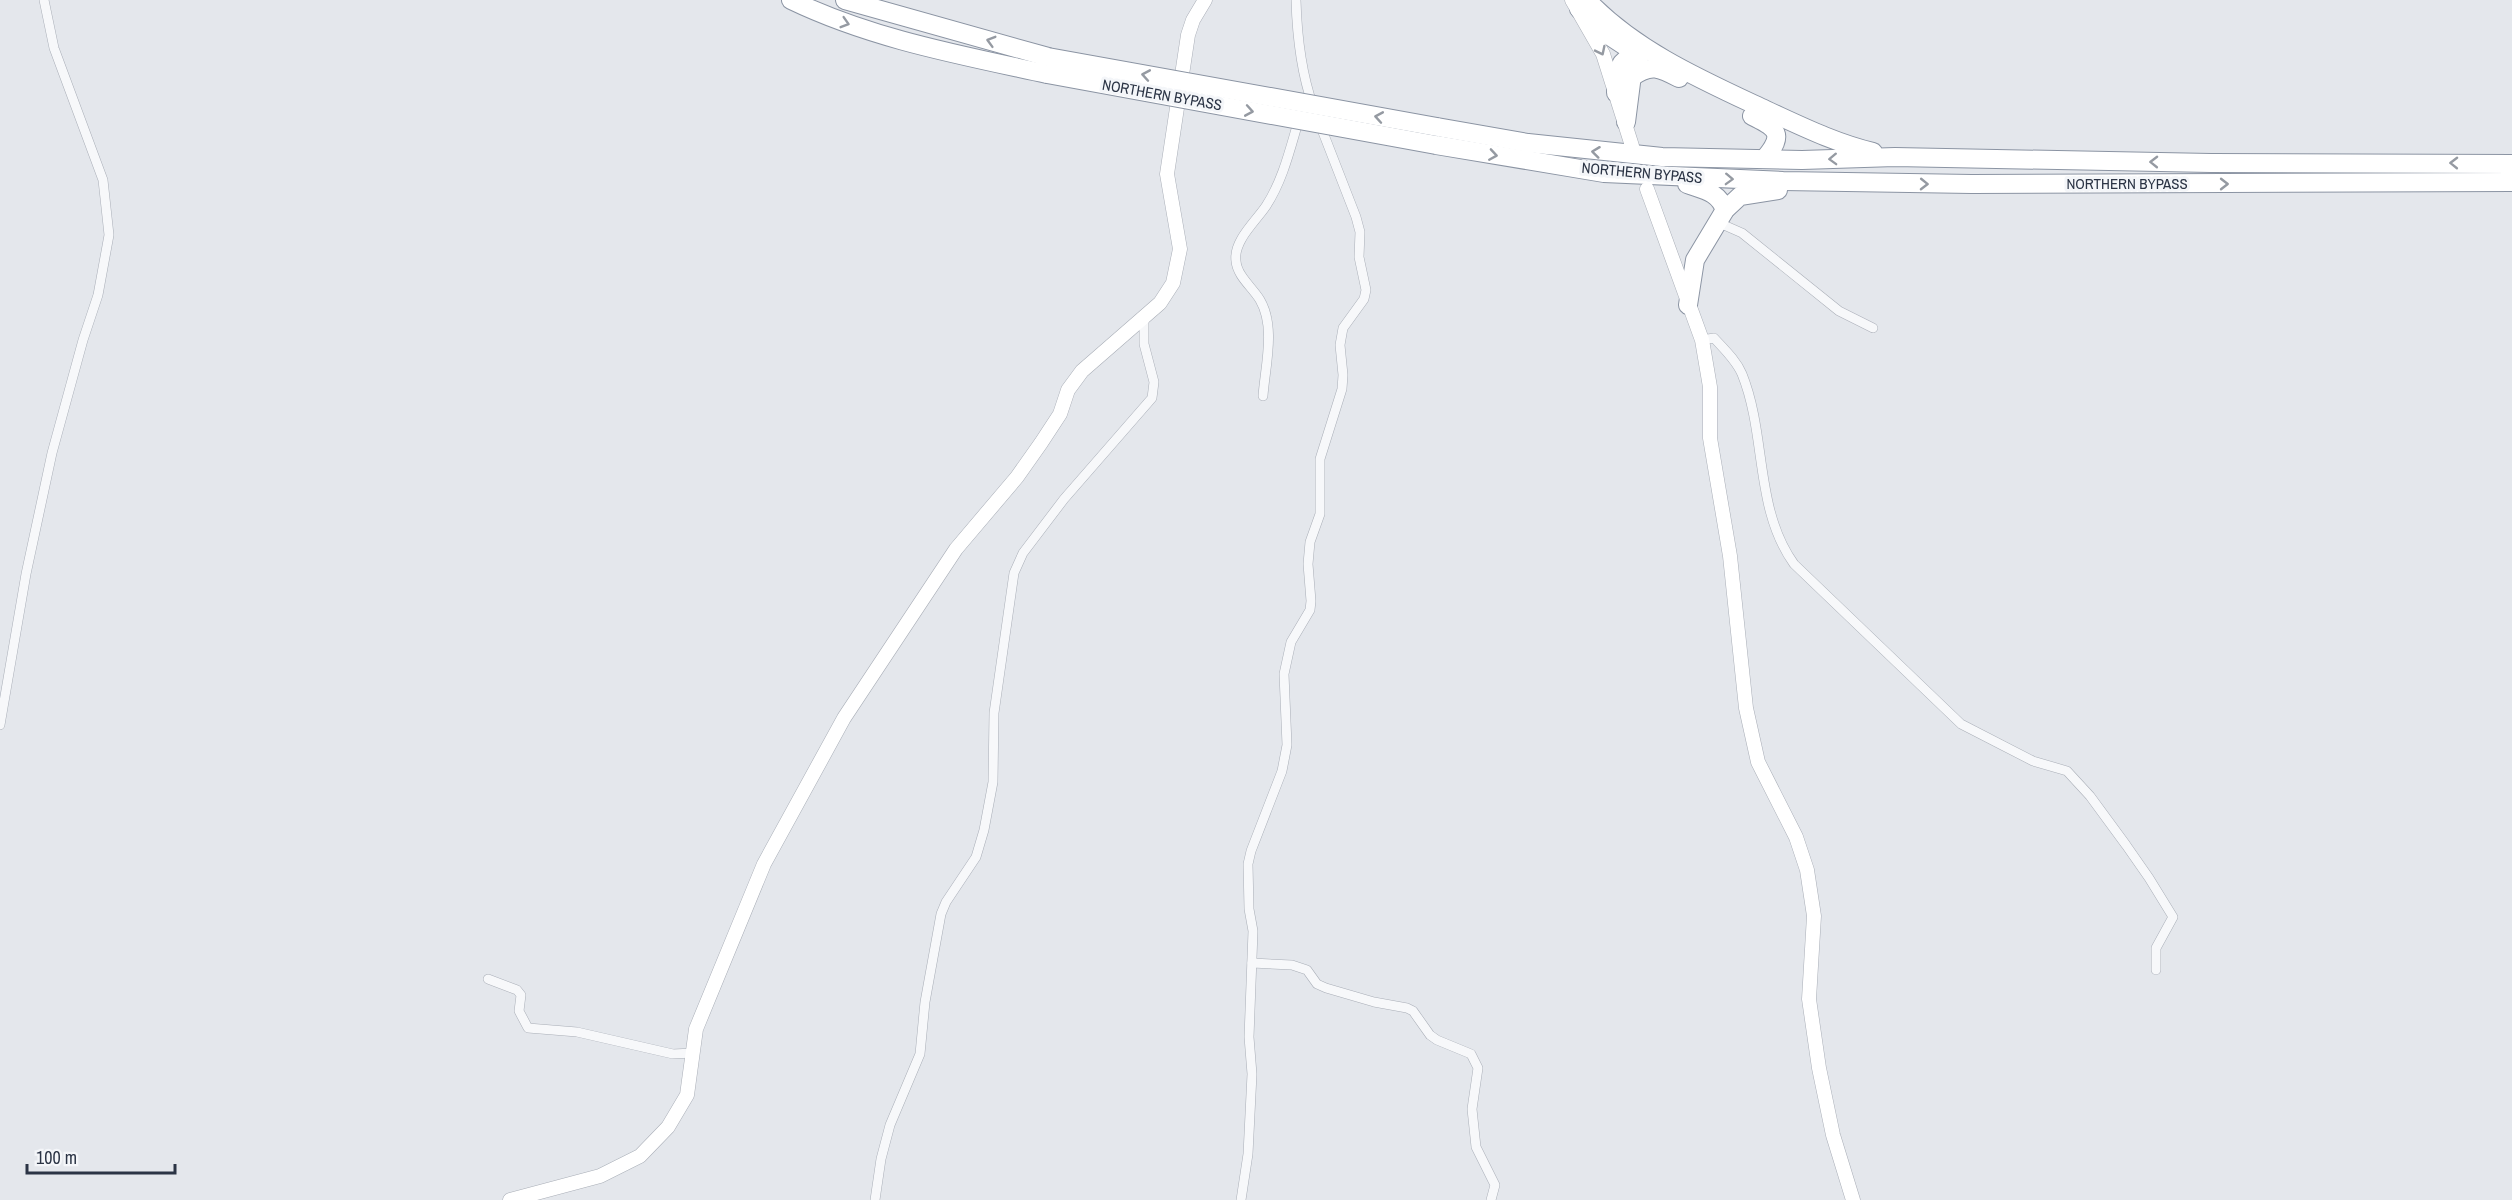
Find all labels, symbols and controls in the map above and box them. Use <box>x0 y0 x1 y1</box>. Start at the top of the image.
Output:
one-way arrow <box>839 16 850 28</box>
one-way arrow <box>986 36 997 48</box>
one-way arrow <box>1593 44 1605 55</box>
one-way arrow <box>1141 69 1151 81</box>
street label: NORTHERN BYPASS <box>1101 74 1224 115</box>
one-way arrow <box>1244 104 1254 117</box>
one-way arrow <box>1374 111 1384 124</box>
one-way arrow <box>1591 146 1601 158</box>
one-way arrow <box>1489 148 1498 160</box>
one-way arrow <box>1828 152 1837 165</box>
one-way arrow <box>2149 155 2158 168</box>
street label: NORTHERN BYPASS <box>1581 157 1703 188</box>
one-way arrow <box>2449 157 2458 169</box>
one-way arrow <box>1724 173 1733 186</box>
street label: NORTHERN BYPASS <box>2066 173 2188 194</box>
one-way arrow <box>1919 177 1928 190</box>
one-way arrow <box>2219 178 2228 190</box>
scale bar <box>27 1137 176 1175</box>
text: 100 m <box>36 1145 77 1170</box>

